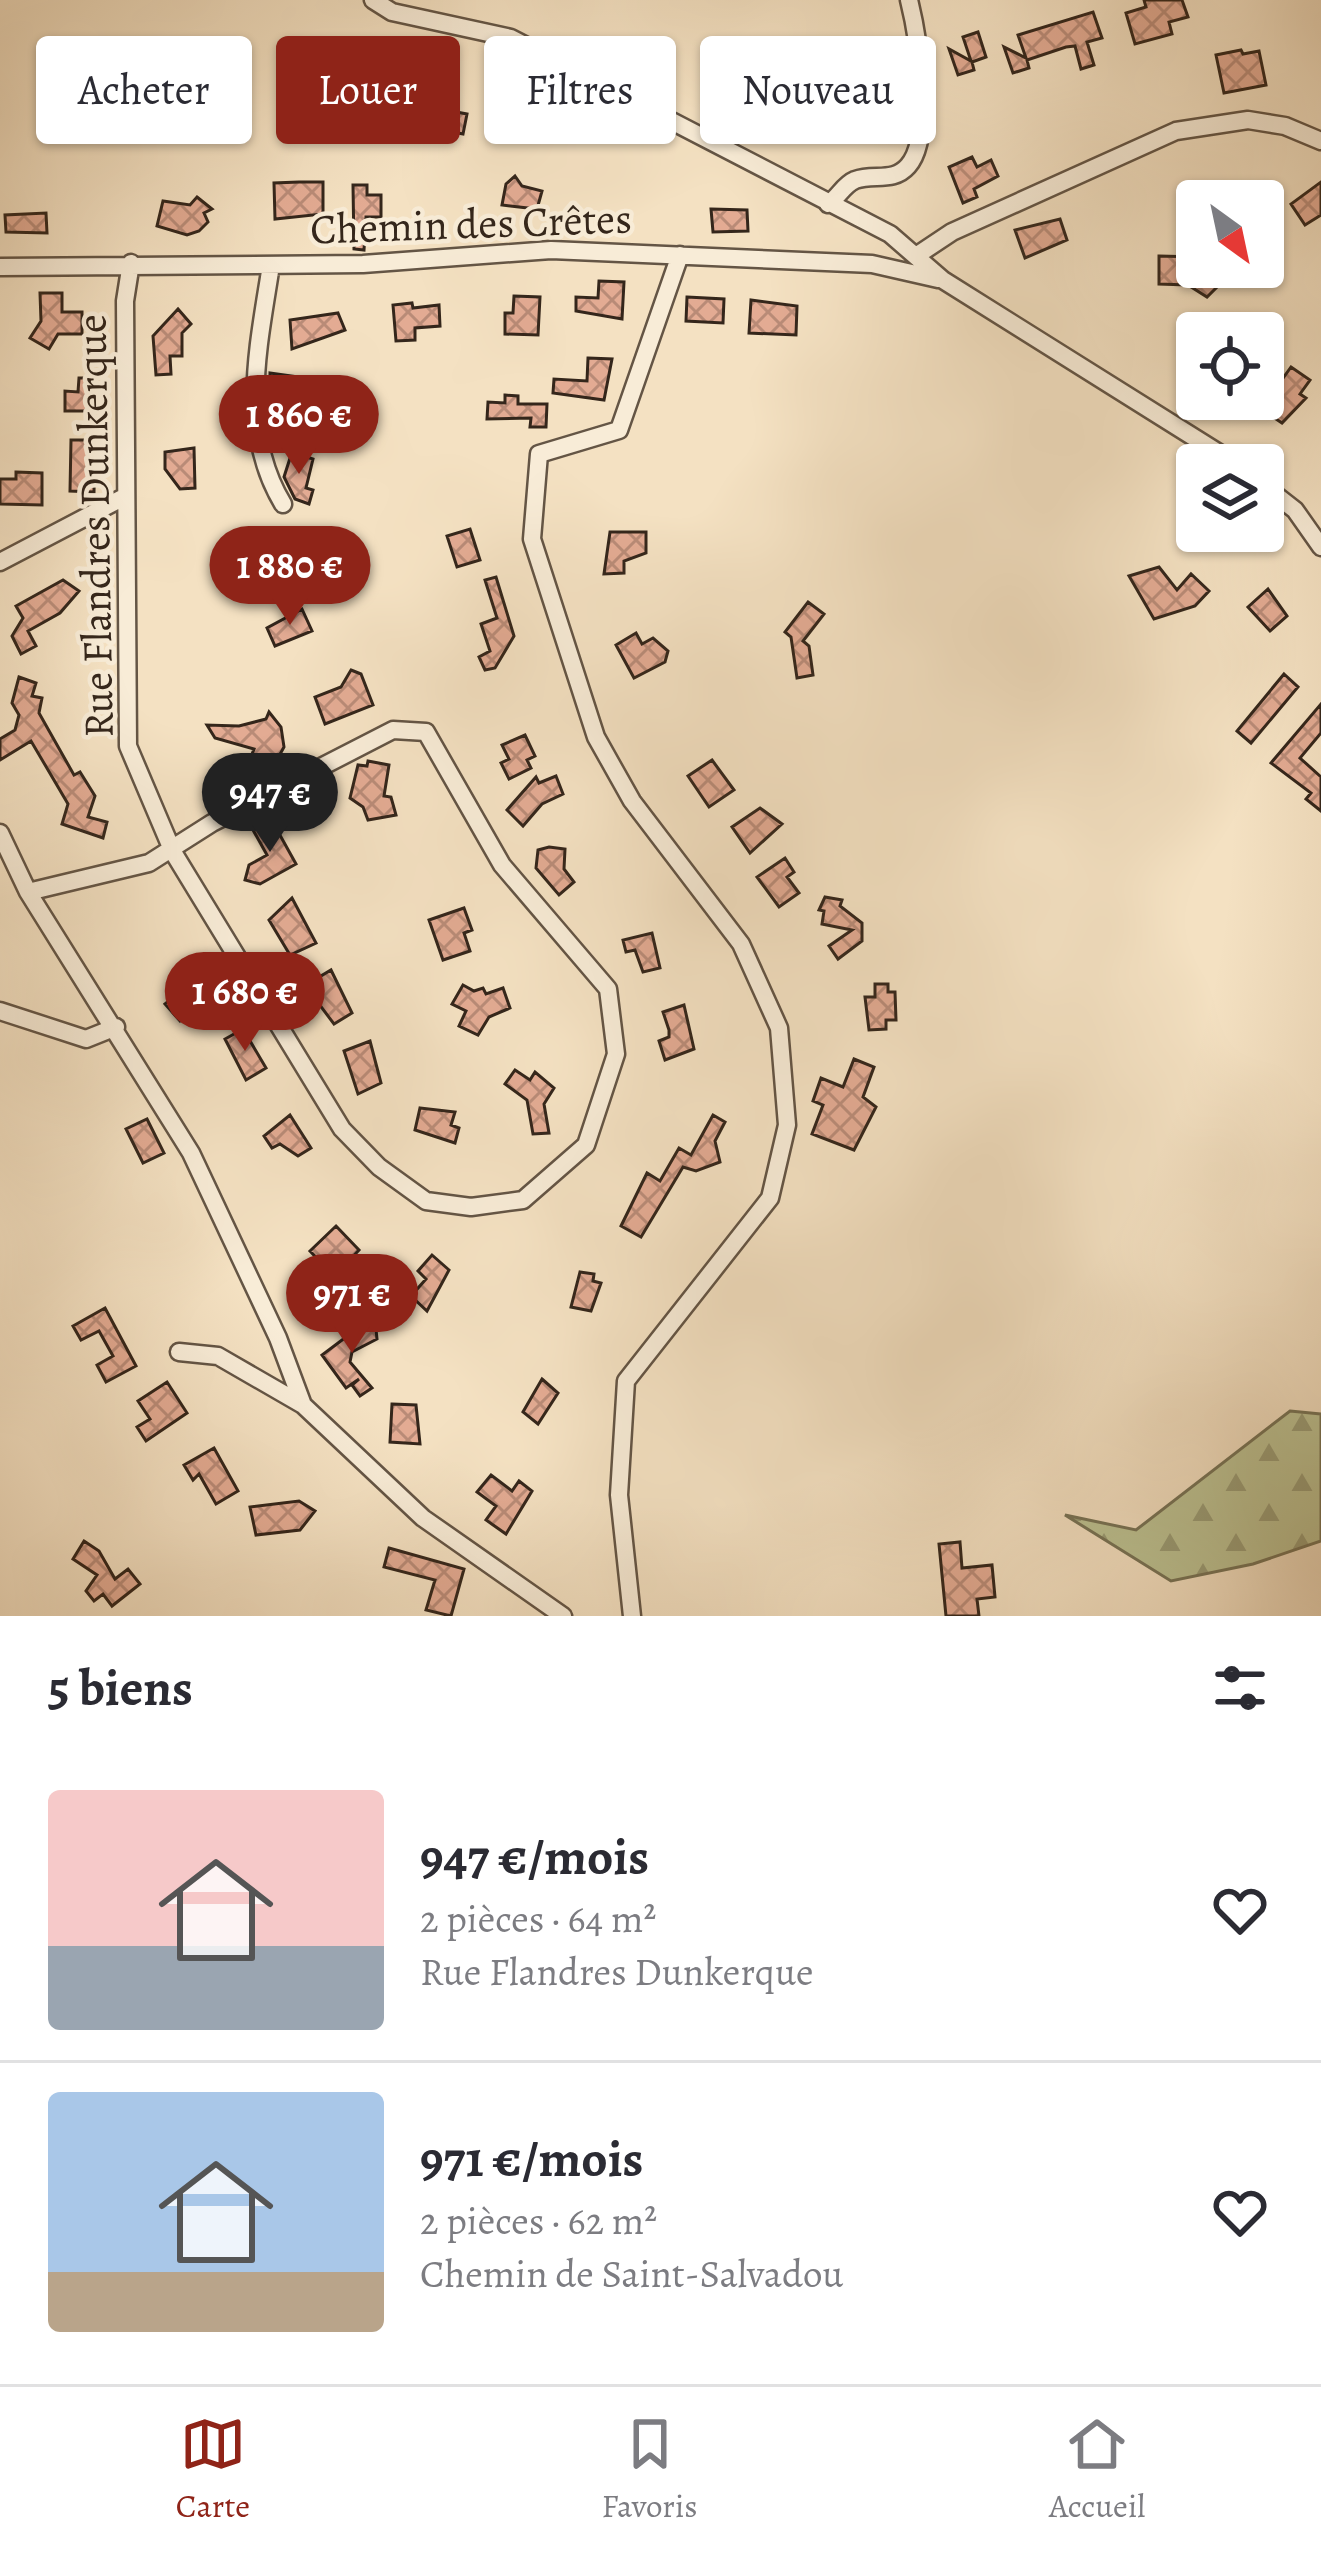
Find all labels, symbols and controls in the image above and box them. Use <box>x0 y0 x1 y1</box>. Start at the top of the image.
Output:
chip: Acheter <box>36 36 252 144</box>
chip: Louer <box>276 36 460 144</box>
chip: Filtres <box>484 36 676 144</box>
chip: Nouveau <box>700 36 936 144</box>
north arrow <box>1176 180 1284 288</box>
map controls <box>1176 180 1284 552</box>
street label: Chemin des Crêtes <box>309 189 633 258</box>
button: locate <box>1176 312 1284 420</box>
street label: Rue Flandres Dunkerque <box>62 314 127 738</box>
pin: 1 860 € <box>188 375 410 477</box>
text: 1 860 € <box>246 387 352 440</box>
button: layers <box>1176 444 1284 552</box>
pin: 1 880 € <box>179 526 401 628</box>
text: 1 880 € <box>237 538 343 591</box>
pin: 947 € <box>186 753 354 855</box>
text: 947 € <box>229 765 311 818</box>
pin: 1 680 € <box>134 952 356 1054</box>
text: 1 680 € <box>192 964 298 1017</box>
pin: 971 € <box>268 1254 436 1356</box>
text: 971 € <box>313 1266 391 1319</box>
text: 5 biens <box>48 1653 193 1723</box>
icon: filters <box>1207 1655 1273 1721</box>
text: 947 €/mois <box>420 1822 649 1892</box>
icon: home <box>144 1838 288 1982</box>
icon: heart <box>1207 1877 1273 1943</box>
text: 2 pièces · 64 m² <box>420 1892 656 1945</box>
text: Rue Flandres Dunkerque <box>420 1945 814 1998</box>
text: 971 €/mois <box>420 2124 643 2194</box>
icon: home <box>144 2140 288 2284</box>
icon: heart <box>1207 2179 1273 2245</box>
text: 2 pièces · 62 m² <box>420 2194 657 2247</box>
text: Chemin de Saint-Salvadou <box>420 2247 843 2300</box>
tab: Carte <box>176 2411 250 2528</box>
tab: Favoris <box>602 2411 698 2528</box>
tab: Accueil <box>1049 2411 1145 2528</box>

